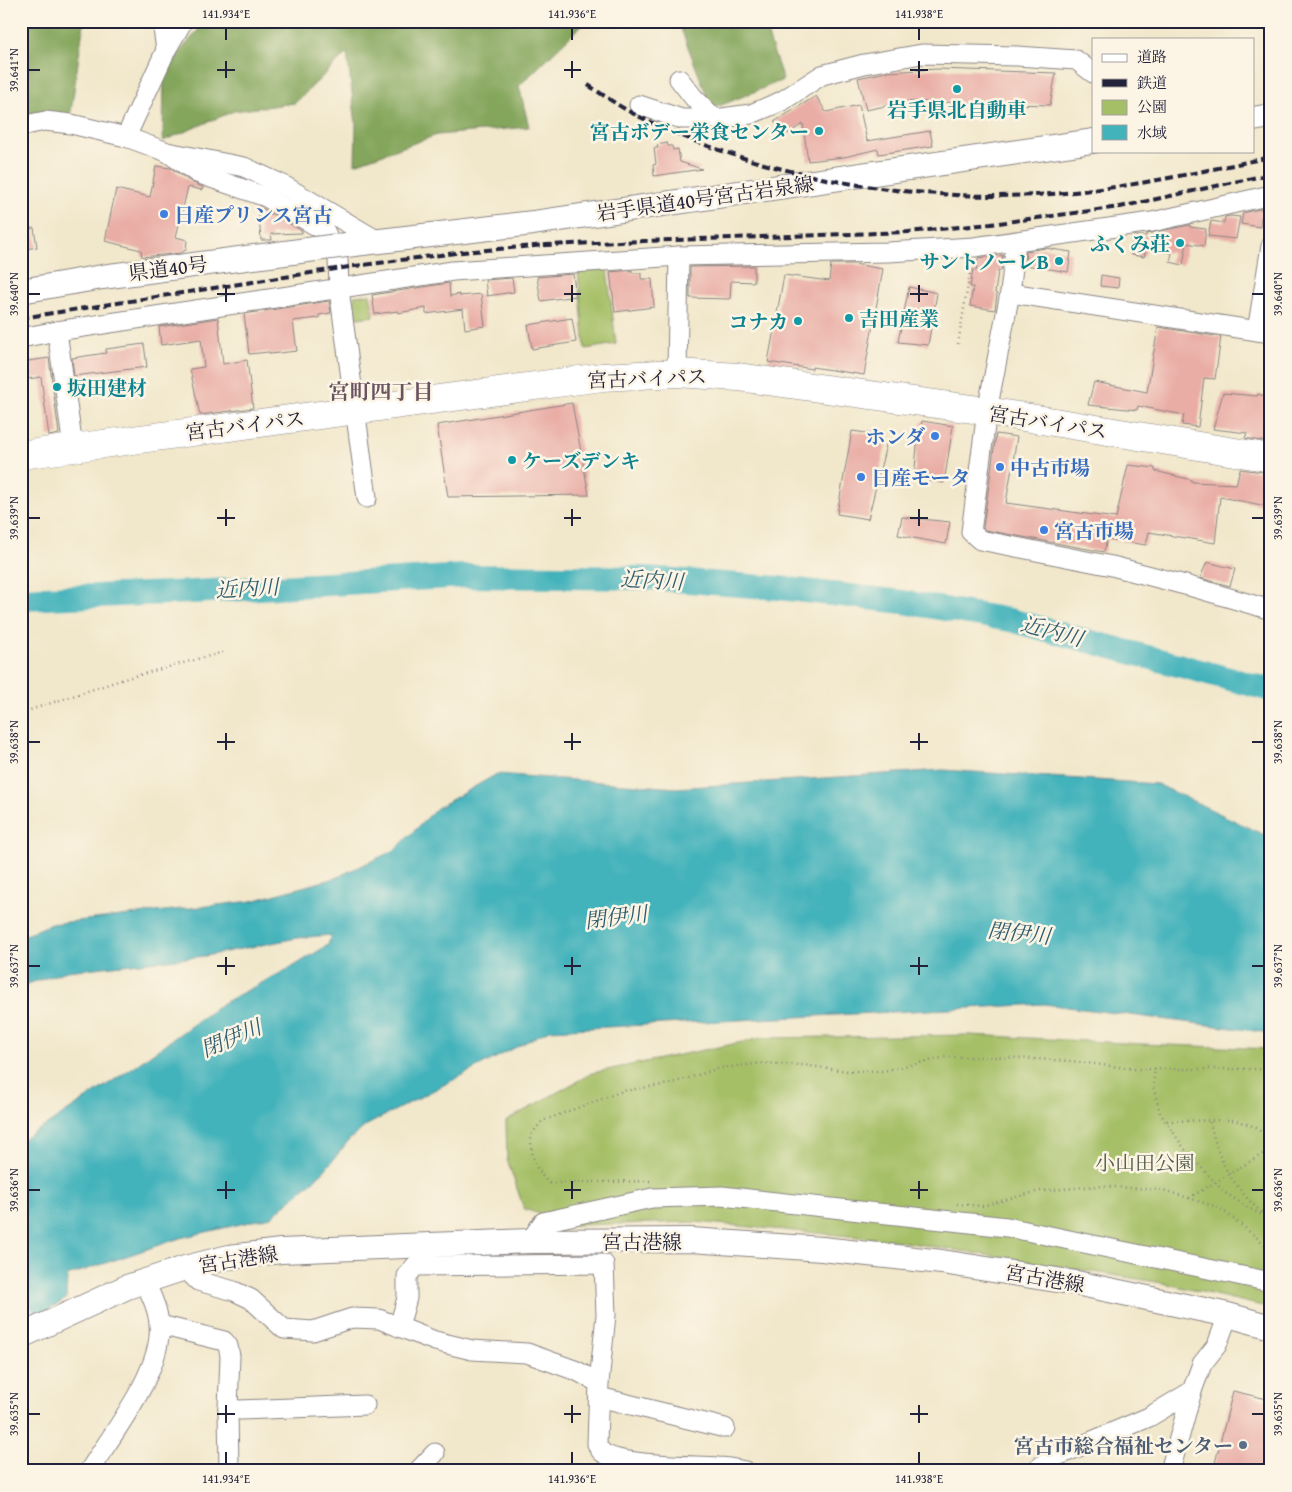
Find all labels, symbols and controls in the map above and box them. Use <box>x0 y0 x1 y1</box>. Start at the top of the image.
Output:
text: 141.934°E <box>202 5 250 22</box>
text: 141.936°E <box>548 5 596 22</box>
text: 141.938°E <box>895 5 943 22</box>
legend <box>1092 38 1254 152</box>
text: 道路 <box>1137 46 1167 67</box>
text: 39.641°N <box>5 48 22 92</box>
text: 鉄道 <box>1137 72 1167 93</box>
marker: 岩手県北自動車 <box>951 83 963 95</box>
place label: 岩手県北自動車 <box>887 95 1027 124</box>
text: 公園 <box>1137 96 1167 117</box>
place label: 宮古ボデー栄食センター <box>590 117 809 146</box>
text: 水域 <box>1137 122 1167 143</box>
marker: 宮古ボデー栄食センター <box>813 125 825 137</box>
street label: 岩手県道40号宮古岩泉線 <box>594 168 816 228</box>
place label: 日産プリンス宮古 <box>174 200 333 229</box>
marker: 日産プリンス宮古 <box>158 208 170 220</box>
place label: ふくみ荘 <box>1090 229 1170 258</box>
marker: ふくみ荘 <box>1174 237 1186 249</box>
place label: サントノーレB <box>920 247 1049 276</box>
street label: 県道40号 <box>127 249 209 287</box>
marker: サントノーレB <box>1053 255 1065 267</box>
text: 39.640°N <box>5 272 22 316</box>
text: 39.640°N <box>1269 272 1286 316</box>
place label: 吉田産業 <box>859 304 939 333</box>
place label: コナカ <box>728 307 788 336</box>
marker: 吉田産業 <box>843 312 855 324</box>
marker: コナカ <box>792 315 804 327</box>
street label: 宮古バイパス <box>587 361 707 395</box>
place label: 坂田建材 <box>67 373 147 402</box>
district label: 宮町四丁目 <box>329 376 434 407</box>
marker: 坂田建材 <box>51 381 63 393</box>
street label: 宮古バイパス <box>987 398 1109 446</box>
street label: 宮古バイパス <box>184 403 306 447</box>
place label: ホンダ <box>866 422 925 451</box>
marker: ホンダ <box>929 430 941 442</box>
place label: ケーズデンキ <box>522 446 640 475</box>
place label: 中古市場 <box>1010 453 1090 482</box>
marker: ケーズデンキ <box>506 454 518 466</box>
marker: 中古市場 <box>994 461 1006 473</box>
place label: 日産モータ <box>871 463 970 492</box>
marker: 日産モータ <box>855 471 867 483</box>
text: 39.639°N <box>5 496 22 540</box>
text: 39.639°N <box>1269 496 1286 540</box>
place label: 宮古市場 <box>1054 516 1134 545</box>
marker: 宮古市場 <box>1038 524 1050 536</box>
water label: 近内川 <box>620 563 686 597</box>
water label: 近内川 <box>215 571 281 605</box>
water label: 近内川 <box>1018 608 1088 655</box>
text: 39.638°N <box>5 720 22 764</box>
text: 39.638°N <box>1269 720 1286 764</box>
water label: 閉伊川 <box>583 898 651 936</box>
water label: 閉伊川 <box>986 914 1054 952</box>
text: 39.637°N <box>5 944 22 988</box>
text: 39.637°N <box>1269 944 1286 988</box>
water label: 閉伊川 <box>196 1011 268 1065</box>
park label: 小山田公園 <box>1095 1148 1195 1177</box>
text: 39.636°N <box>5 1168 22 1212</box>
text: 39.636°N <box>1269 1168 1286 1212</box>
street label: 宮古港線 <box>602 1227 682 1256</box>
street label: 宮古港線 <box>196 1238 280 1280</box>
street label: 宮古港線 <box>1003 1257 1087 1299</box>
text: 39.635°N <box>5 1392 22 1436</box>
text: 39.635°N <box>1269 1392 1286 1436</box>
place label: 宮古市総合福祉センター <box>1014 1431 1233 1460</box>
marker: 宮古市総合福祉センター <box>1237 1439 1249 1451</box>
text: 141.934°E <box>202 1470 250 1487</box>
text: 141.936°E <box>548 1470 596 1487</box>
text: 141.938°E <box>895 1470 943 1487</box>

